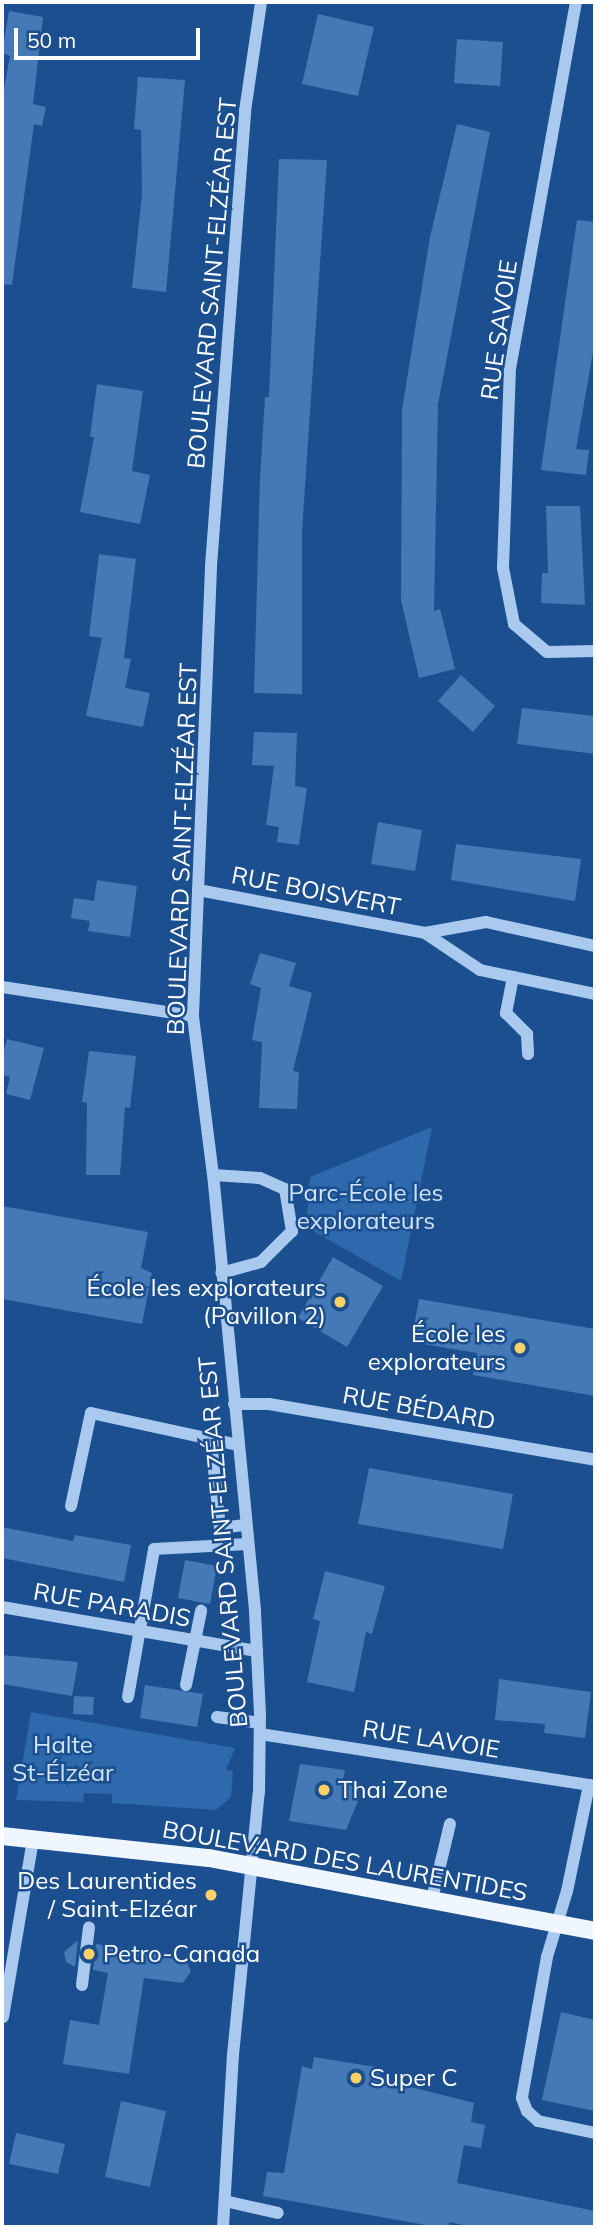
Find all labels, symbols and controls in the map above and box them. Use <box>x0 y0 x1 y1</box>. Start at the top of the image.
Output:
scale bar <box>18 14 203 58</box>
text: 50 m <box>27 27 76 53</box>
street label: BOULEVARD SAINT-ELZÉAR EST <box>181 96 243 470</box>
street label: RUE SAVOIE <box>475 258 523 402</box>
street label: BOULEVARD SAINT-ELZÉAR EST <box>161 662 203 1036</box>
street label: RUE BOISVERT <box>229 860 403 922</box>
park label: Parc-École les explorateurs <box>289 1179 443 1235</box>
place label: École les explorateurs (Pavillon 2) <box>86 1274 326 1330</box>
marker: École les explorateurs (Pavillon 2) <box>332 1294 348 1310</box>
place label: École les explorateurs <box>368 1320 506 1376</box>
marker: École les explorateurs <box>512 1340 528 1356</box>
street label: BOULEVARD SAINT-ELZÉAR EST <box>192 1355 254 1729</box>
street label: RUE BÉDARD <box>340 1380 498 1436</box>
street label: RUE PARADIS <box>31 1577 193 1633</box>
street label: RUE LAVOIE <box>360 1714 502 1764</box>
park label: Halte St-Élzéar <box>12 1731 114 1787</box>
place label: Thai Zone <box>338 1776 448 1804</box>
marker: Thai Zone <box>316 1782 332 1798</box>
street label: BOULEVARD DES LAURENTIDES <box>160 1815 530 1907</box>
place label: Des Laurentides / Saint-Elzéar <box>17 1867 197 1923</box>
marker: Des Laurentides / Saint-Elzéar <box>203 1887 219 1903</box>
place label: Petro-Canada <box>103 1940 260 1968</box>
marker: Petro-Canada <box>81 1946 97 1962</box>
place label: Super C <box>370 2064 458 2092</box>
marker: Super C <box>348 2070 364 2086</box>

